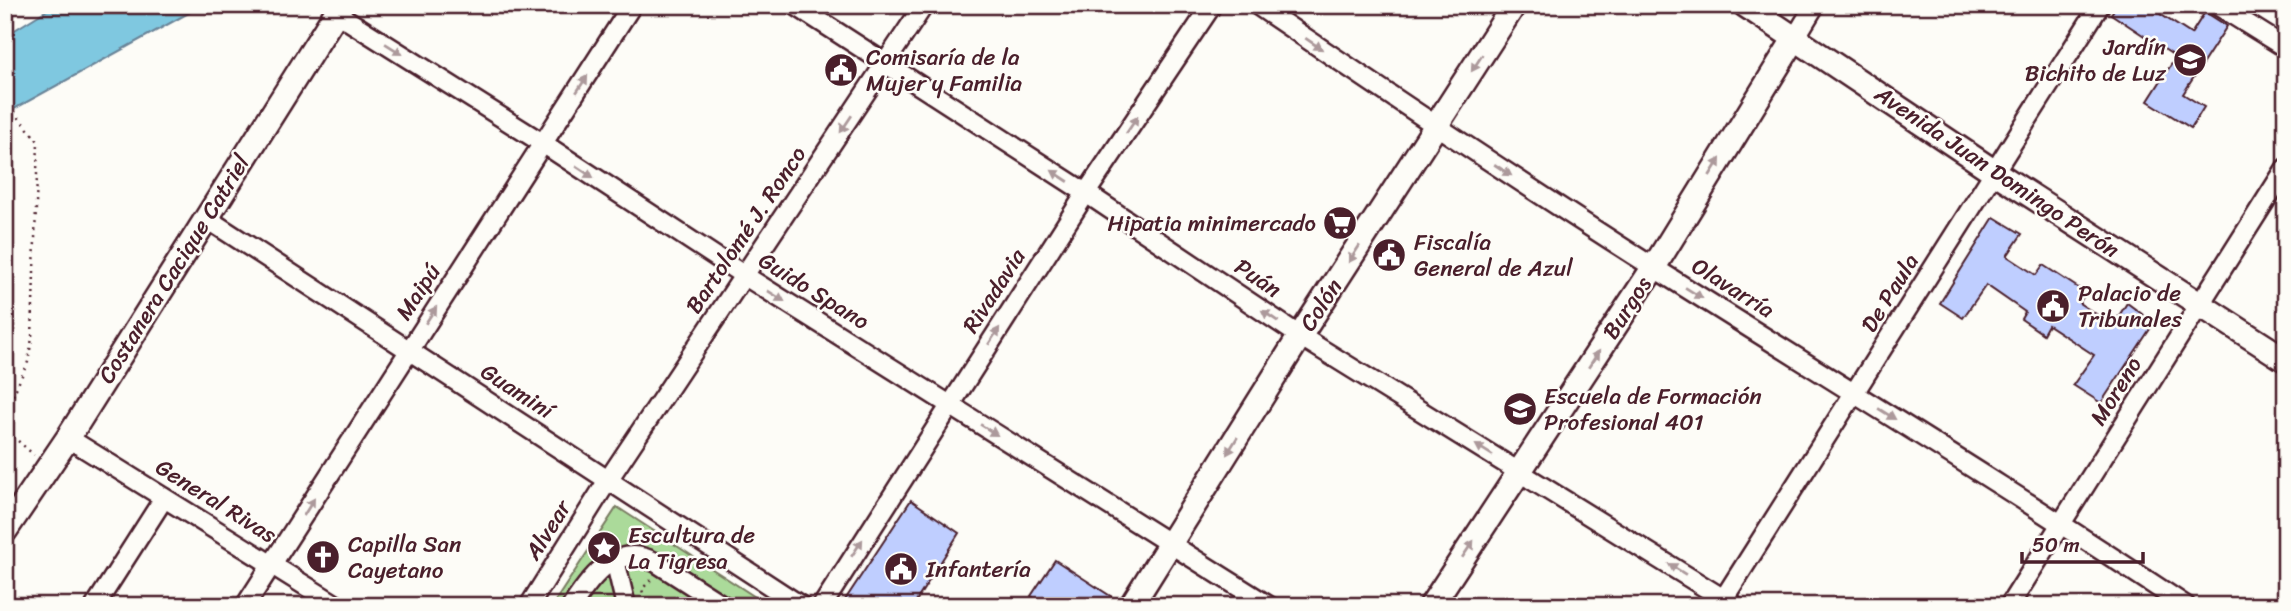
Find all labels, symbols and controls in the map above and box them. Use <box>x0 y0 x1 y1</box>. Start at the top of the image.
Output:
place label: Jardín Bichito de Luz <box>2025 27 2167 94</box>
place label: Comisaría de la Mujer y Familia <box>866 37 1023 104</box>
one-way arrow <box>1305 37 1323 51</box>
school or university icon: Jardín Bichito de Luz <box>2171 41 2209 79</box>
one-way arrow <box>384 43 403 56</box>
public building icon: Comisaría de la Mujer y Familia <box>822 51 860 89</box>
one-way arrow <box>1471 53 1484 72</box>
one-way arrow <box>576 74 589 93</box>
street label: Avenida Juan Domingo Perón <box>1865 74 2129 270</box>
one-way arrow <box>839 115 853 133</box>
one-way arrow <box>1125 116 1139 134</box>
street label: Bartolomé J. Ronco <box>674 137 818 323</box>
street label: Costanera Cacique Catriel <box>87 146 262 392</box>
one-way arrow <box>1709 157 1722 176</box>
one-way arrow <box>1494 163 1512 177</box>
one-way arrow <box>576 165 595 178</box>
one-way arrow <box>1050 170 1070 183</box>
place label: Hipatia minimercado <box>1108 203 1316 244</box>
supermarket icon: Hipatia minimercado <box>1321 204 1359 242</box>
place label: Fiscalía General de Azul <box>1414 222 1573 289</box>
public building icon: Fiscalía General de Azul <box>1370 236 1408 274</box>
street label: Rivadavia <box>951 240 1037 342</box>
street label: Guido Spano <box>750 241 878 342</box>
one-way arrow <box>1347 244 1360 264</box>
street label: De Paula <box>1850 245 1930 341</box>
street label: Olavarría <box>1683 246 1783 330</box>
street label: Puán <box>1226 247 1290 309</box>
street label: Maipú <box>384 255 452 329</box>
street label: Burgos <box>1591 267 1663 348</box>
street label: Colón <box>1288 270 1354 340</box>
place label: Palacio de Tribunales <box>2078 273 2183 340</box>
one-way arrow <box>1685 286 1704 299</box>
public building icon: Palacio de Tribunales <box>2034 287 2072 325</box>
one-way arrow <box>766 290 786 303</box>
one-way arrow <box>424 306 437 325</box>
one-way arrow <box>1260 309 1280 322</box>
one-way arrow <box>988 326 1001 346</box>
street label: Moreno <box>2079 348 2153 434</box>
one-way arrow <box>1587 349 1600 369</box>
street label: Guaminí <box>472 352 564 432</box>
place label: Escuela de Formación Profesional 401 <box>1544 376 1762 443</box>
school or university icon: Escuela de Formación Profesional 401 <box>1501 390 1539 428</box>
one-way arrow <box>1877 407 1897 420</box>
one-way arrow <box>980 424 999 437</box>
one-way arrow <box>1225 436 1238 456</box>
one-way arrow <box>1474 443 1493 456</box>
street label: General Rivas <box>147 447 285 555</box>
street label: Alvear <box>513 490 583 569</box>
one-way arrow <box>302 497 315 517</box>
place label: Escultura de La Tigresa <box>628 515 755 582</box>
scale bar <box>2022 520 2142 564</box>
place label: Capilla San Cayetano <box>348 524 461 591</box>
text: 50 m <box>2032 526 2080 564</box>
place icon: Escultura de La Tigresa <box>585 529 623 567</box>
church icon: Capilla San Cayetano <box>304 538 342 576</box>
one-way arrow <box>851 538 864 557</box>
one-way arrow <box>1462 539 1475 559</box>
place label: Infantería <box>925 549 1031 590</box>
public building icon: Infantería <box>882 550 920 588</box>
one-way arrow <box>1667 563 1686 576</box>

